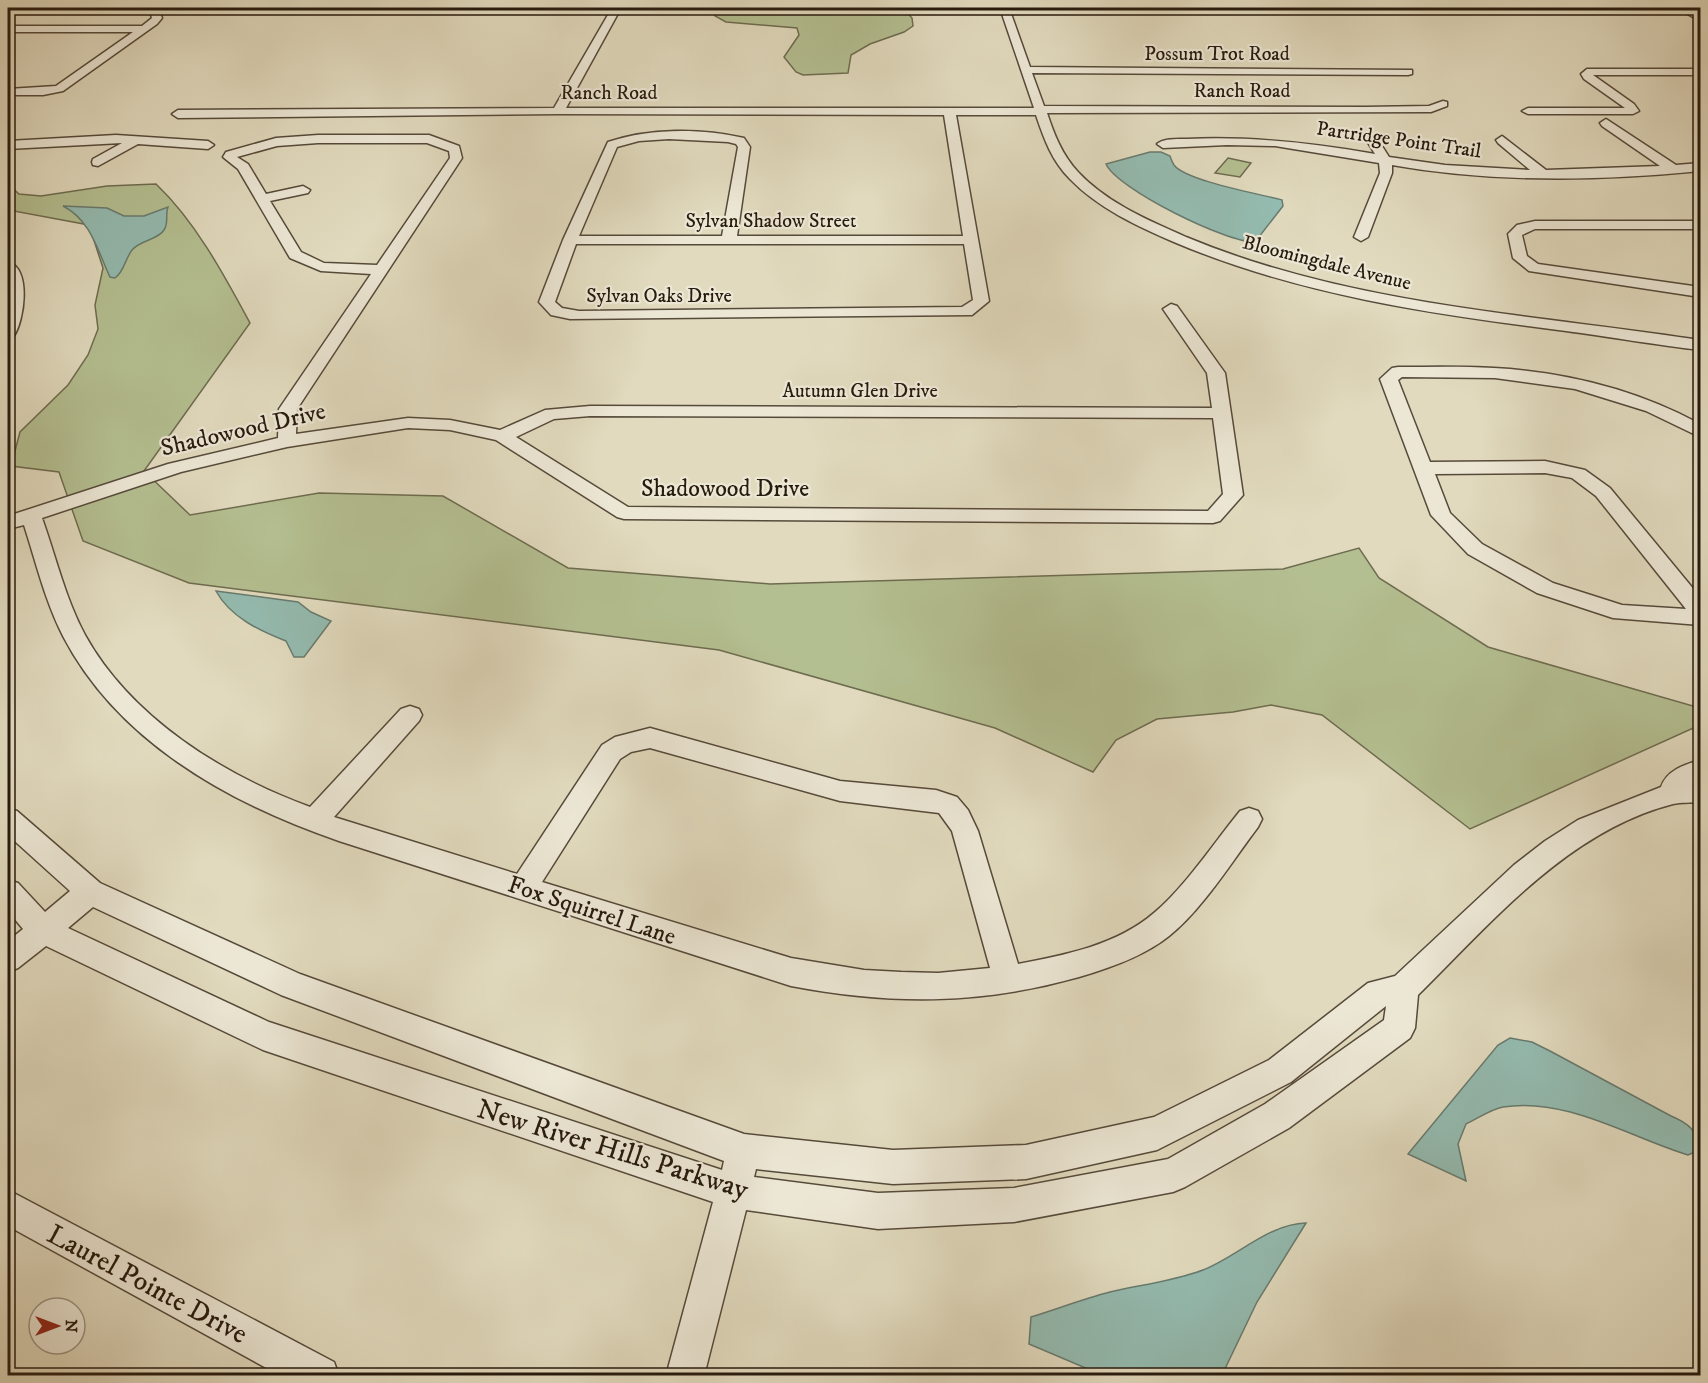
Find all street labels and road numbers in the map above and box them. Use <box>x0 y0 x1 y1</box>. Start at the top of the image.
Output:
street label: Possum Trot Road <box>1144 42 1290 67</box>
street label: Ranch Road <box>1194 79 1291 104</box>
street label: Ranch Road <box>561 81 658 106</box>
street label: Partridge Point Trail <box>1315 117 1483 164</box>
street label: Sylvan Shadow Street <box>686 209 856 234</box>
street label: Bloomingdale Avenue <box>1240 230 1414 297</box>
street label: Sylvan Oaks Drive <box>586 284 732 309</box>
street label: Autumn Glen Drive <box>782 379 938 404</box>
street label: Shadowood Drive <box>158 396 329 464</box>
street label: Shadowood Drive <box>641 474 809 504</box>
street label: Fox Squirrel Lane <box>504 870 679 952</box>
street label: New River Hills Parkway <box>473 1091 753 1208</box>
street label: Laurel Pointe Drive <box>41 1217 254 1352</box>

